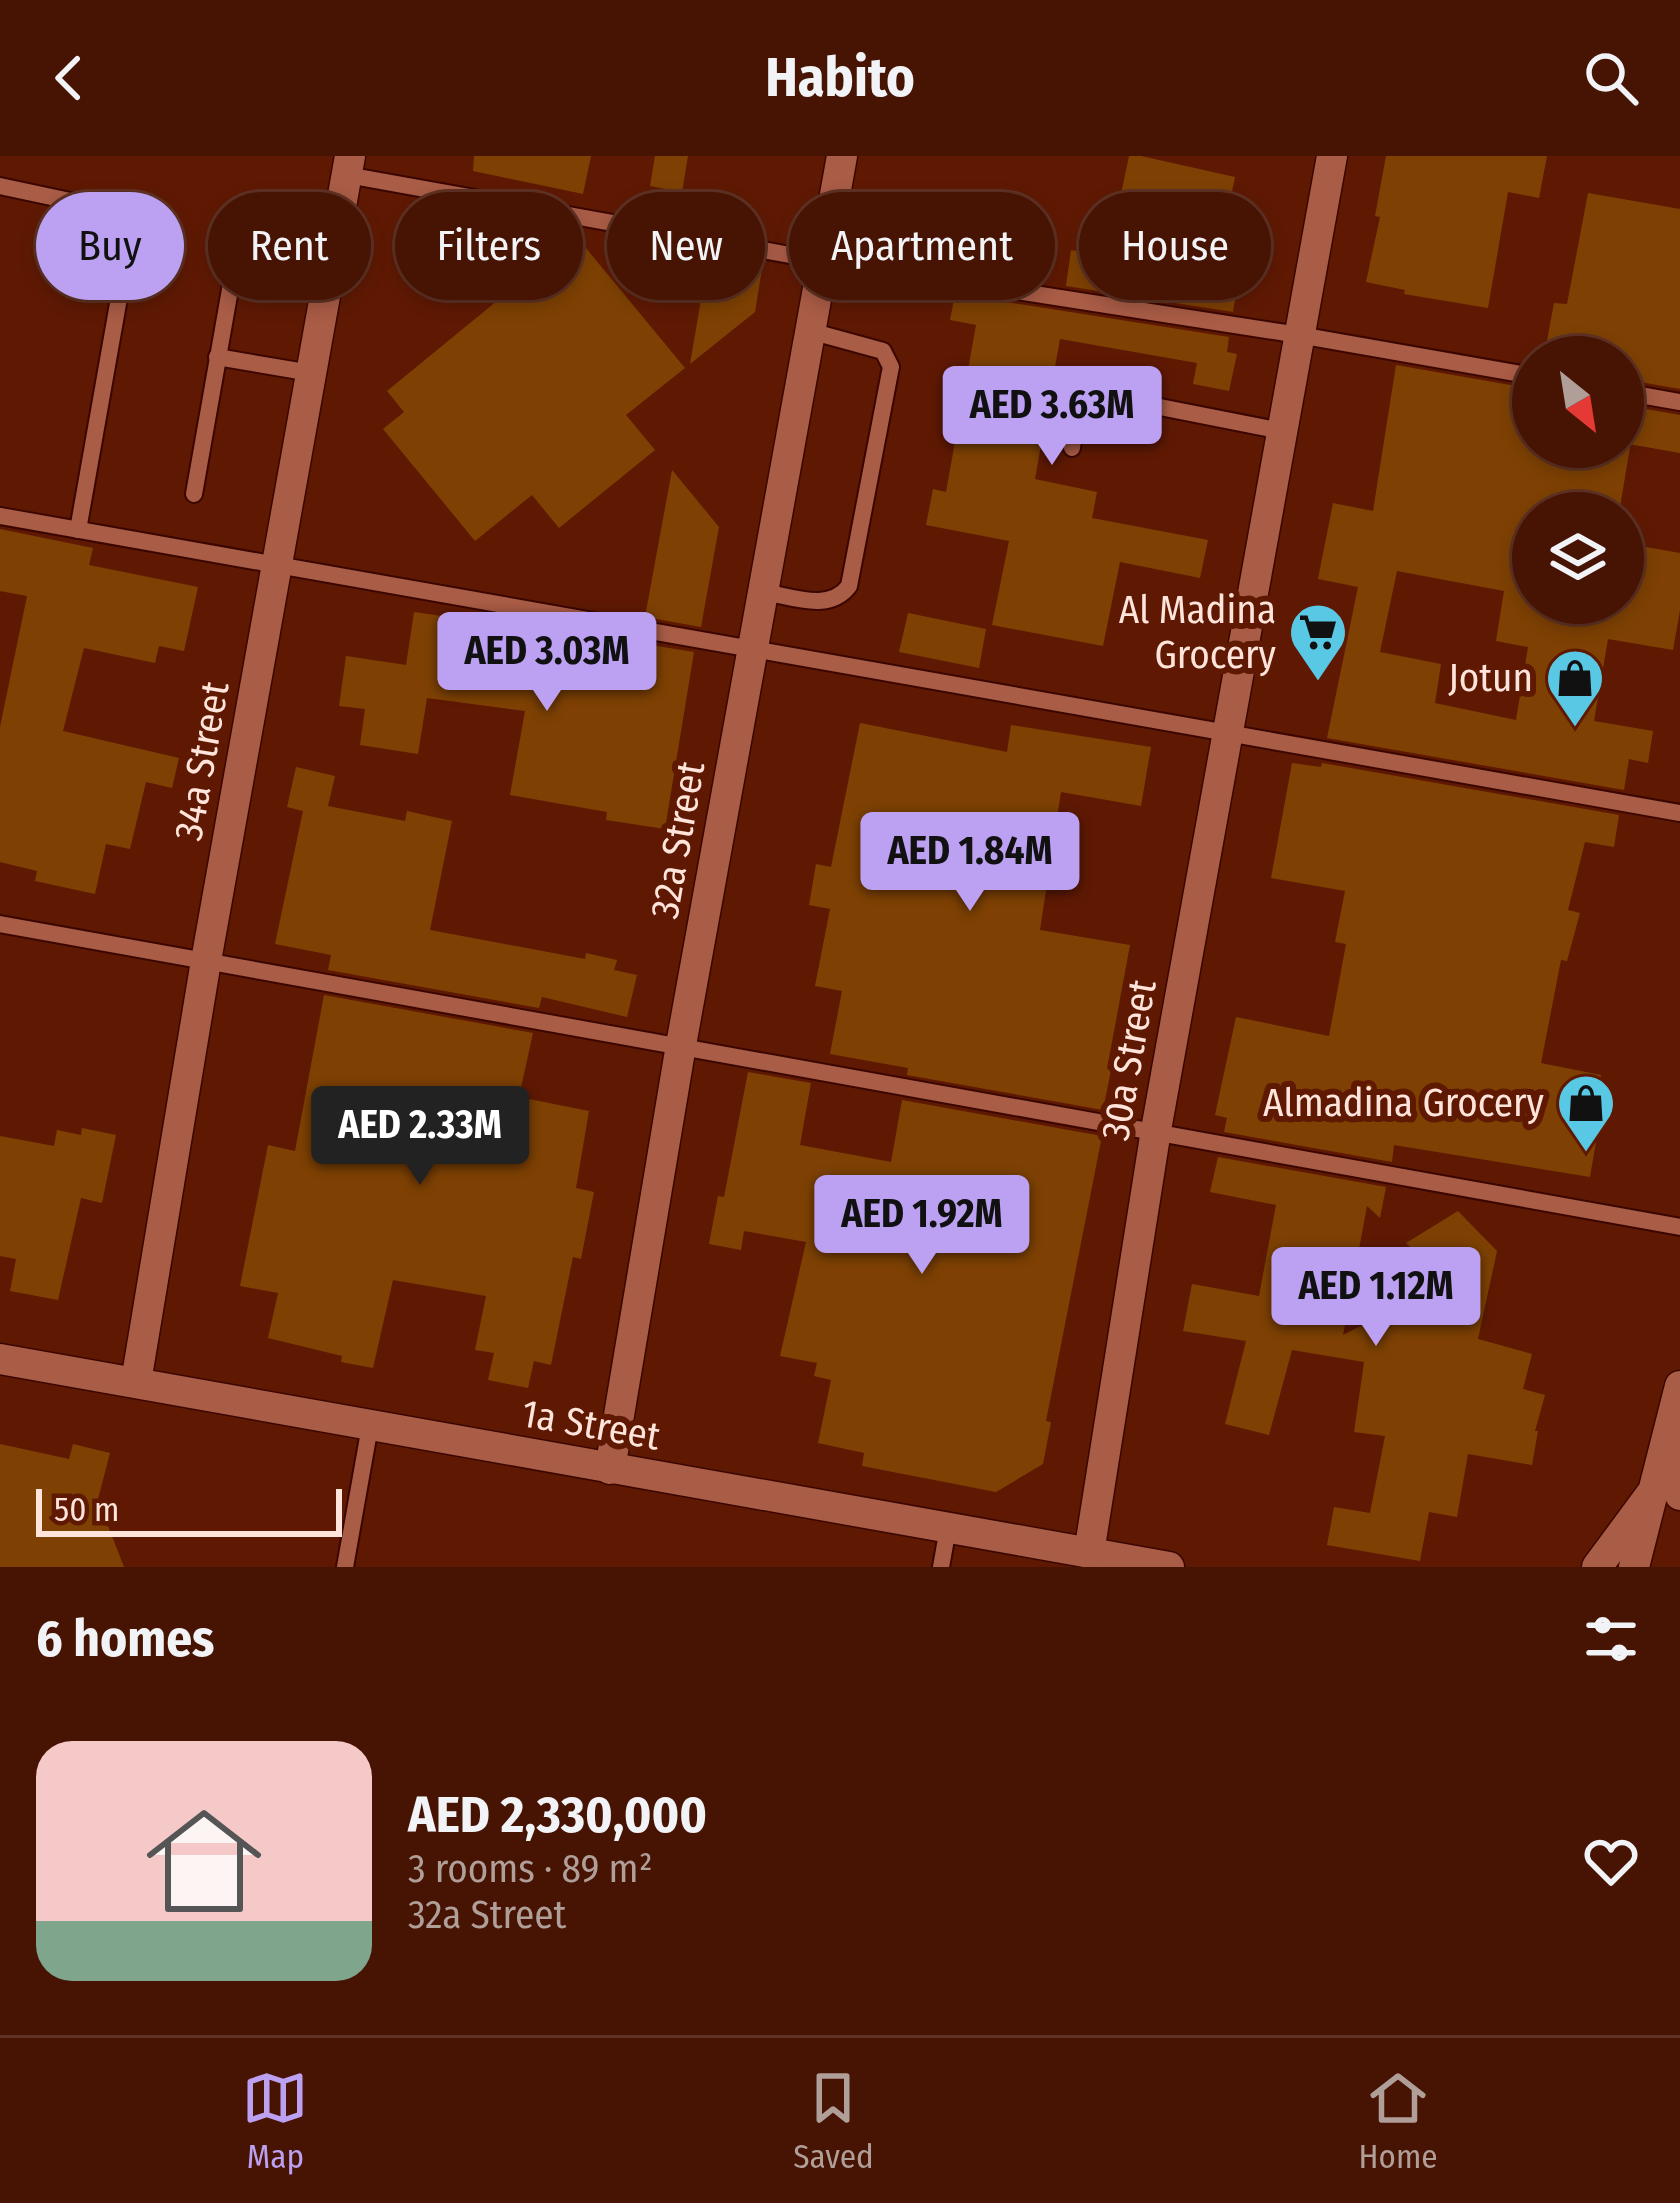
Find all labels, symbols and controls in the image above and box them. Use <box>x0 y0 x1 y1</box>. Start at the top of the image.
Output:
icon: back <box>36 45 102 111</box>
icon: search <box>1578 45 1644 111</box>
text: Habito <box>765 46 915 110</box>
chip: Buy <box>36 192 184 300</box>
chip: Rent <box>208 192 371 300</box>
chip: Filters <box>395 192 583 300</box>
chip: New <box>607 192 765 300</box>
chip: Apartment <box>789 192 1055 300</box>
chip: House <box>1079 192 1271 300</box>
north arrow <box>1512 336 1644 468</box>
map controls <box>1512 336 1644 624</box>
pin: AED 3.63M <box>915 366 1189 468</box>
text: AED 3.63M <box>970 382 1134 428</box>
button: layers <box>1512 492 1644 624</box>
place label: Al Madina Grocery <box>1119 587 1277 678</box>
supermarket icon: Al Madina Grocery <box>1287 601 1349 683</box>
pin: AED 3.03M <box>410 612 684 714</box>
text: AED 3.03M <box>464 628 630 674</box>
shop icon: Jotun <box>1544 647 1606 729</box>
place label: Jotun <box>1448 655 1533 701</box>
street label: 34a Street <box>165 678 239 844</box>
street label: 32a Street <box>642 758 714 922</box>
pin: AED 1.84M <box>833 812 1107 914</box>
text: AED 1.84M <box>887 828 1053 874</box>
street label: 30a Street <box>1092 976 1166 1144</box>
shop icon: Almadina Grocery <box>1555 1072 1617 1154</box>
place label: Almadina Grocery <box>1263 1080 1545 1126</box>
pin: AED 2.33M <box>283 1086 557 1188</box>
text: AED 2.33M <box>338 1102 502 1148</box>
pin: AED 1.92M <box>785 1175 1059 1277</box>
text: AED 1.92M <box>841 1191 1003 1237</box>
pin: AED 1.12M <box>1239 1247 1513 1349</box>
text: AED 1.12M <box>1298 1263 1454 1309</box>
street label: 1a Street <box>518 1390 664 1460</box>
scale bar <box>36 1483 342 1536</box>
text: 50 m <box>54 1490 119 1530</box>
icon: filters <box>1578 1606 1644 1672</box>
text: 6 homes <box>36 1608 214 1670</box>
text: AED 2,330,000 <box>408 1784 707 1846</box>
icon: home <box>132 1789 276 1933</box>
icon: heart <box>1578 1828 1644 1894</box>
text: 3 rooms · 89 m² <box>408 1846 653 1892</box>
text: 32a Street <box>408 1892 566 1938</box>
tab: Map <box>242 2065 308 2177</box>
tab: Saved <box>793 2065 874 2177</box>
tab: Home <box>1359 2065 1438 2177</box>

